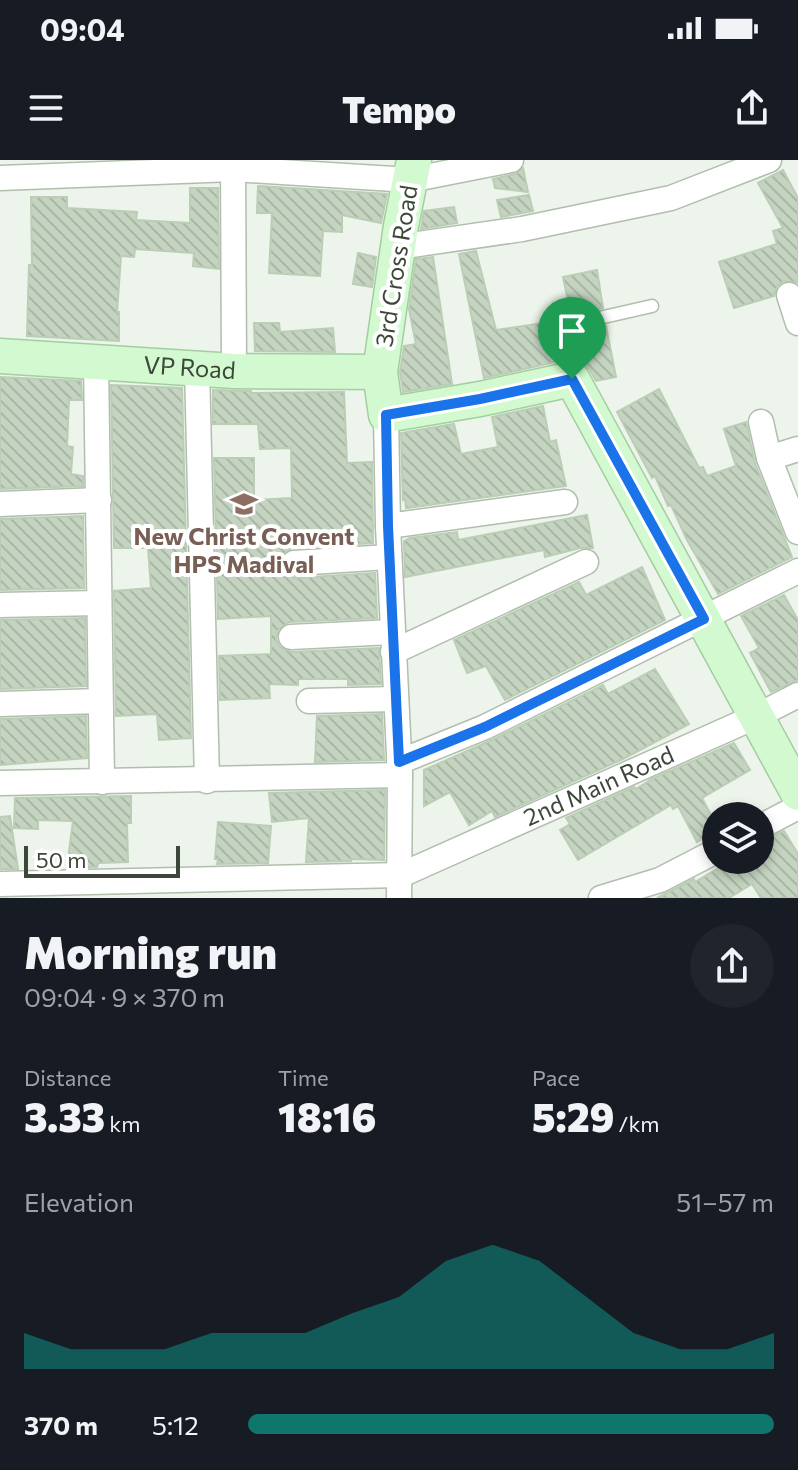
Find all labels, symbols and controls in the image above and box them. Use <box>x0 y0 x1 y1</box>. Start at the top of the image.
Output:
text: 09:04 <box>40 10 125 47</box>
icon: menu <box>24 86 68 130</box>
text: Tempo <box>342 86 456 130</box>
icon: share <box>730 86 774 130</box>
street label: 3rd Cross Road <box>368 183 423 349</box>
pin <box>538 297 606 379</box>
icon: arrive <box>550 309 594 353</box>
street label: VP Road <box>143 349 237 384</box>
school or university icon: New Christ Convent HPS Madival <box>229 489 259 519</box>
place label: New Christ Convent HPS Madival <box>134 521 354 578</box>
street label: 2nd Main Road <box>519 739 678 831</box>
map controls <box>702 802 774 874</box>
button: layers <box>702 802 774 874</box>
scale bar <box>24 842 180 878</box>
text: 50 m <box>36 846 86 873</box>
text: Morning run <box>24 924 277 978</box>
button: share <box>690 924 774 1008</box>
text: 09:04 · 9 × 370 m <box>24 981 225 1012</box>
text: Distance <box>24 1064 111 1091</box>
text: Time <box>278 1064 329 1091</box>
text: Pace <box>532 1064 580 1091</box>
text: 3.33 <box>24 1091 105 1140</box>
text: 18:16 <box>278 1091 376 1140</box>
text: 5:29 <box>532 1091 614 1140</box>
text: km <box>105 1110 140 1137</box>
text: /km <box>614 1110 660 1137</box>
text: Elevation <box>24 1186 134 1217</box>
text: 51–57 m <box>676 1186 774 1217</box>
text: 370 m <box>24 1409 98 1440</box>
text: 5:12 <box>152 1409 199 1440</box>

